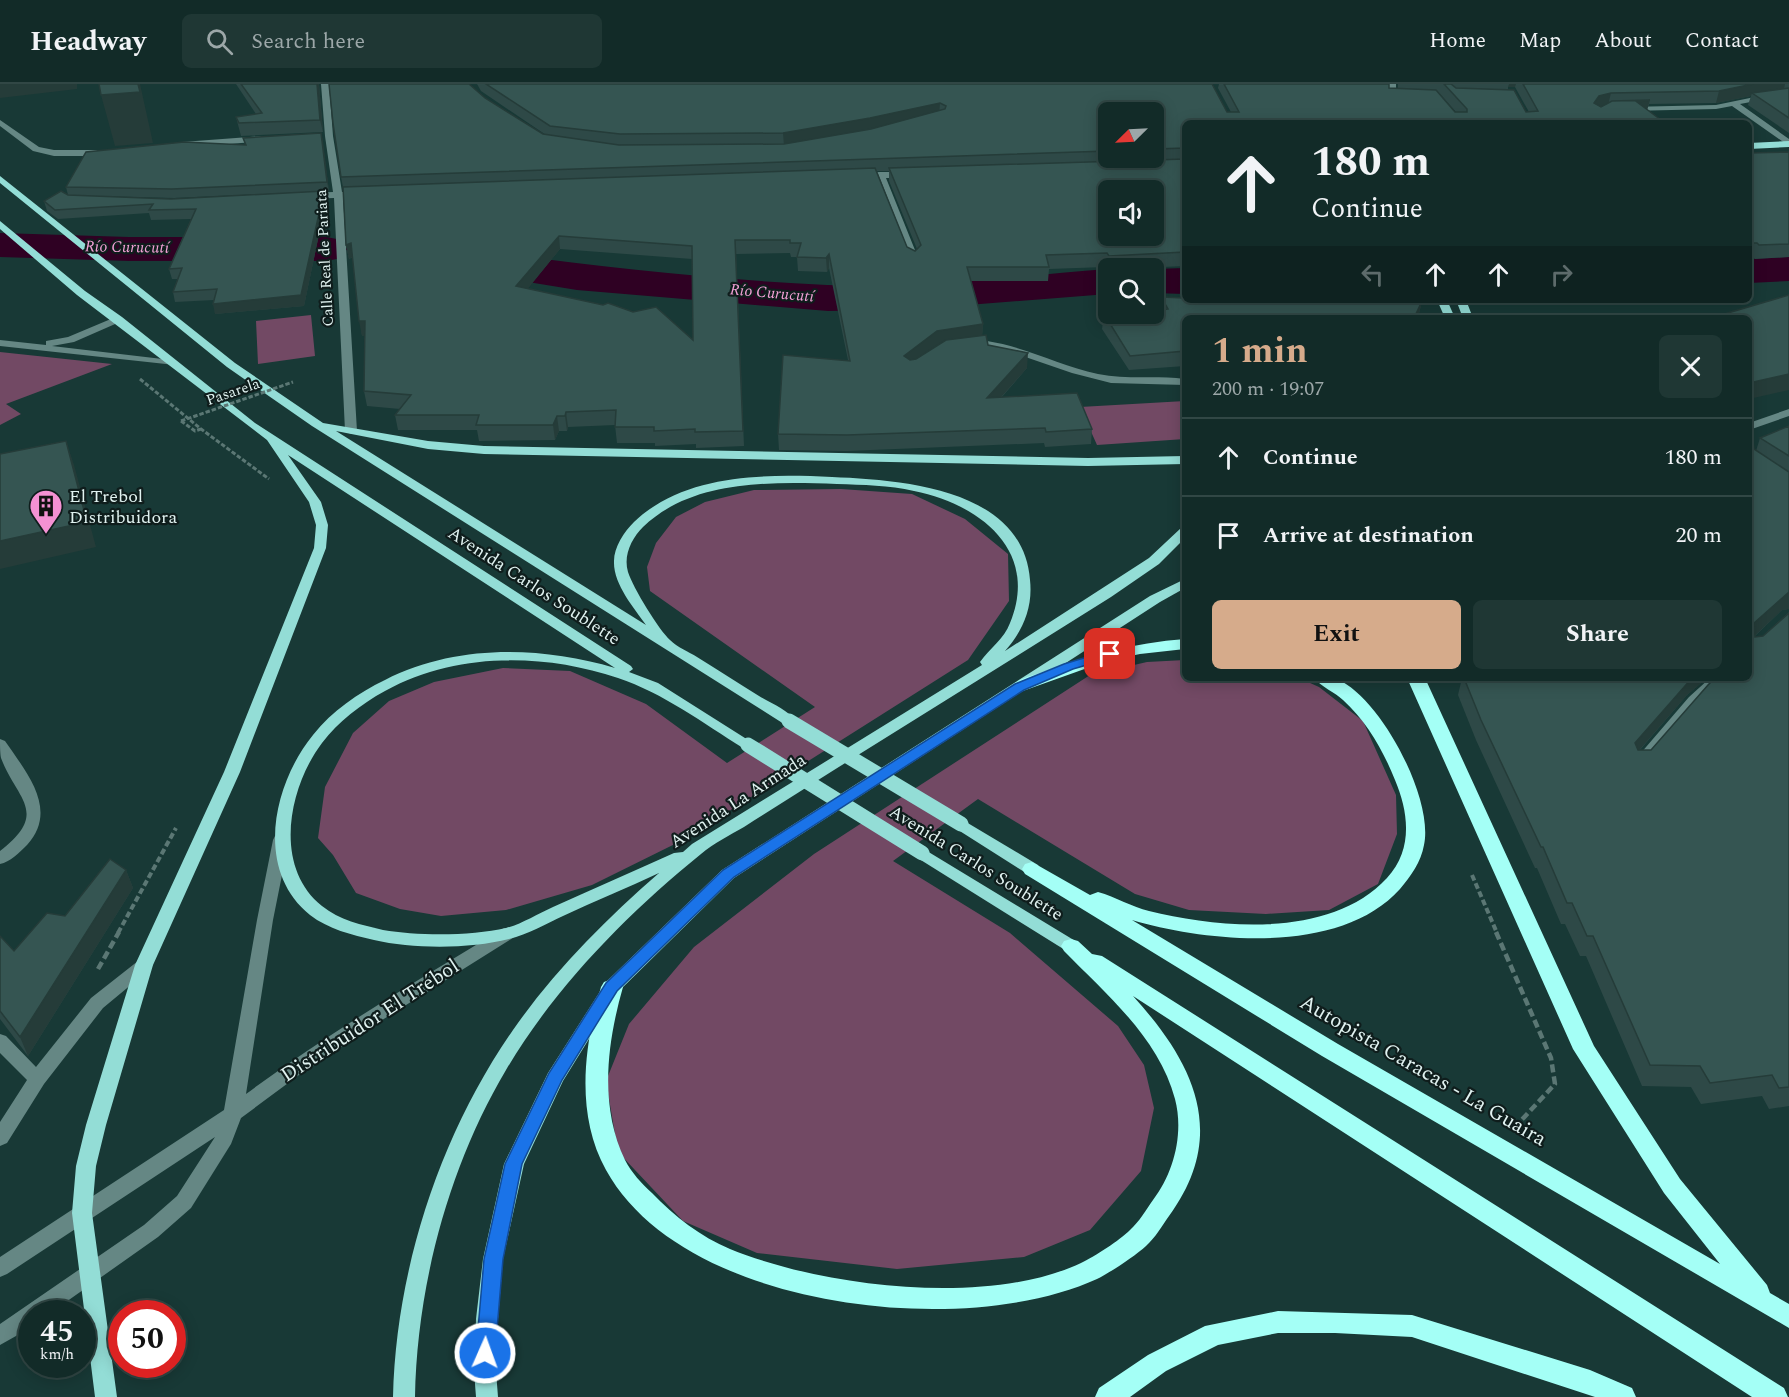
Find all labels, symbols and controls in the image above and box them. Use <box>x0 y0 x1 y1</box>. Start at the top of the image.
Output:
search box <box>182 14 602 68</box>
text: Headway <box>30 20 146 63</box>
icon: search <box>203 25 236 58</box>
text: Search here <box>251 25 365 58</box>
text: Home <box>1429 25 1486 57</box>
text: Map <box>1519 25 1561 57</box>
text: About <box>1594 25 1652 57</box>
text: Contact <box>1685 25 1759 57</box>
north arrow <box>1098 102 1164 168</box>
map controls <box>1098 102 1164 324</box>
text: 180 m <box>1311 131 1430 194</box>
icon: ahead <box>1212 144 1290 222</box>
button: sound <box>1098 180 1164 246</box>
street label: Calle Real de Pariata <box>310 188 340 327</box>
text: Continue <box>1311 188 1423 230</box>
water label: Río Curucutí <box>85 234 171 260</box>
button: search <box>1098 258 1164 324</box>
icon: left <box>1356 258 1389 291</box>
icon: ahead <box>1419 258 1452 291</box>
icon: ahead <box>1482 258 1515 291</box>
icon: right <box>1545 258 1578 291</box>
water label: Río Curucutí <box>729 277 816 309</box>
text: 1 min <box>1212 324 1308 379</box>
button: close <box>1659 335 1722 398</box>
street label: Pasarela <box>203 372 264 412</box>
text: 200 m · 19:07 <box>1212 374 1324 404</box>
icon: ahead <box>1212 441 1245 474</box>
text: Continue <box>1263 441 1358 474</box>
text: 180 m <box>1665 441 1722 474</box>
place label: El Trebol Distribuidora <box>69 483 177 531</box>
building icon: El Trebol Distribuidora <box>28 488 64 535</box>
icon: arrive <box>1212 519 1245 552</box>
text: Arrive at destination <box>1263 519 1474 552</box>
text: 20 m <box>1676 519 1722 552</box>
street label: Avenida Carlos Soublette <box>442 520 626 652</box>
button: Exit <box>1212 600 1461 669</box>
button: Share <box>1473 600 1722 669</box>
pin <box>1084 628 1135 679</box>
icon: arrive <box>1093 637 1126 670</box>
street label: Avenida La Armada <box>664 747 812 855</box>
street label: Avenida Carlos Soublette <box>884 798 1068 928</box>
street label: Distribuidor El Trébol <box>274 951 466 1091</box>
street label: Autopista Caracas - La Guaira <box>1293 987 1553 1155</box>
speed limit sign: 50 <box>108 1300 186 1378</box>
text: 45 <box>40 1309 74 1355</box>
position arrow <box>453 1321 517 1385</box>
text: km/h <box>40 1343 74 1366</box>

